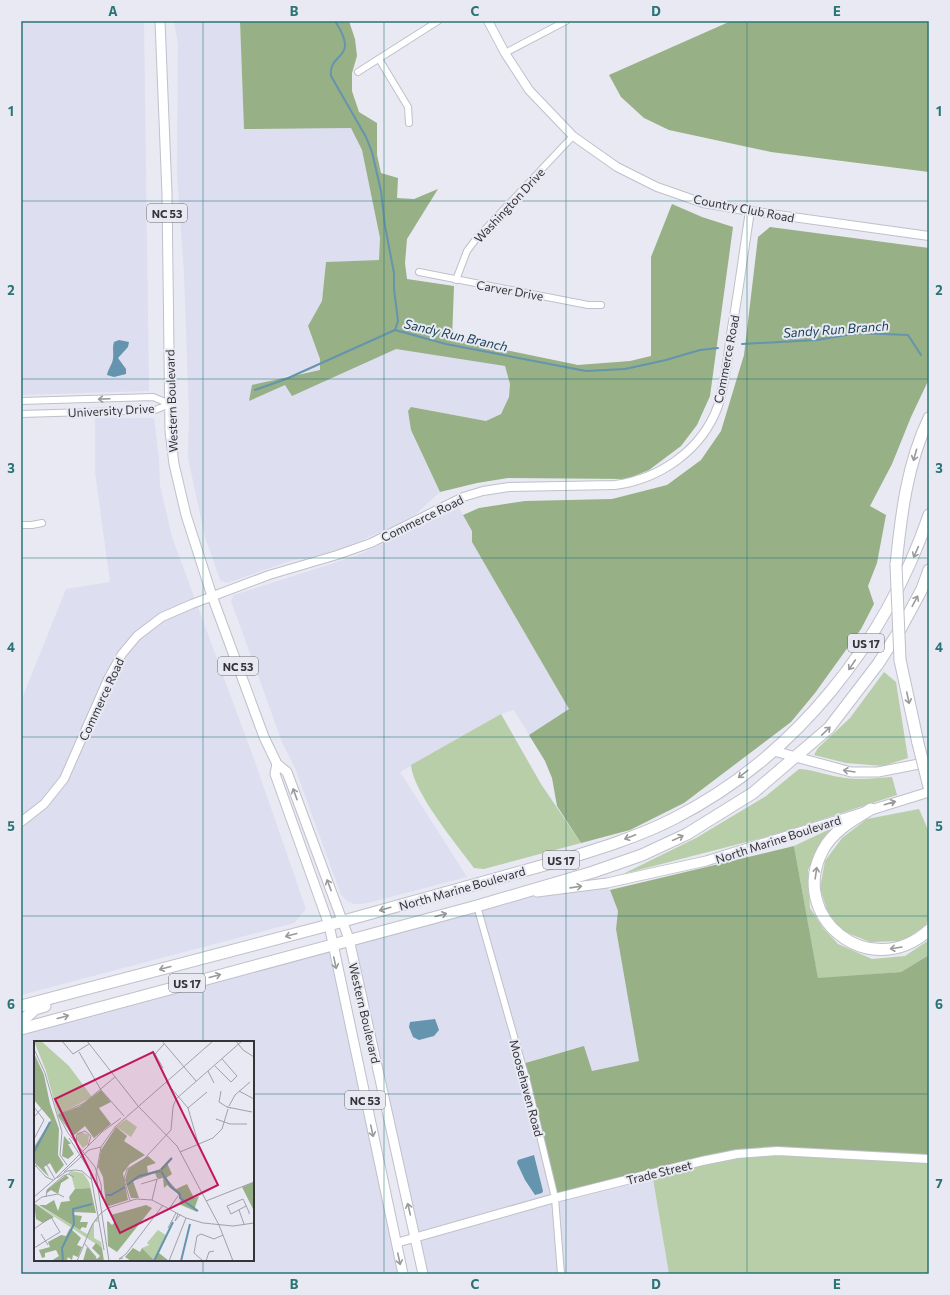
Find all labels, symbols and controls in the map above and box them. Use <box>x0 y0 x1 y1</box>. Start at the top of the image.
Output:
text: A <box>108 3 118 19</box>
text: B <box>290 3 299 19</box>
text: C <box>471 3 480 19</box>
text: D <box>651 3 661 19</box>
text: E <box>833 3 841 19</box>
text: 1 <box>8 103 14 119</box>
text: 1 <box>936 103 942 119</box>
street label: Washington Drive <box>471 165 547 245</box>
street label: Country Club Road <box>692 191 796 225</box>
road number: NC 53 <box>147 204 187 222</box>
street label: Carver Drive <box>475 277 545 303</box>
text: 2 <box>7 282 15 298</box>
text: 2 <box>935 282 943 298</box>
street label: Commerce Road <box>711 314 741 404</box>
water label: Sandy Run Branch <box>403 315 509 355</box>
water label: Sandy Run Branch <box>783 317 889 341</box>
street label: Western Boulevard <box>162 349 180 453</box>
one-way arrow <box>98 395 111 403</box>
street label: University Drive <box>67 401 155 419</box>
one-way arrow <box>911 448 918 461</box>
text: 3 <box>7 460 15 476</box>
text: 3 <box>935 460 943 476</box>
street label: Commerce Road <box>379 492 465 544</box>
one-way arrow <box>911 546 919 558</box>
one-way arrow <box>912 595 920 607</box>
road number: US 17 <box>848 634 884 652</box>
text: 4 <box>7 639 15 655</box>
text: 4 <box>935 639 943 655</box>
street label: Commerce Road <box>76 655 126 743</box>
road number: NC 53 <box>218 657 258 675</box>
one-way arrow <box>847 659 855 671</box>
one-way arrow <box>905 691 913 704</box>
one-way arrow <box>821 726 831 735</box>
one-way arrow <box>843 767 856 775</box>
one-way arrow <box>738 770 749 778</box>
one-way arrow <box>290 788 298 800</box>
one-way arrow <box>884 799 897 807</box>
street label: North Marine Boulevard <box>714 812 842 866</box>
text: 5 <box>7 818 15 834</box>
text: 5 <box>935 818 943 834</box>
one-way arrow <box>624 833 636 841</box>
one-way arrow <box>672 834 684 841</box>
road number: US 17 <box>543 851 579 869</box>
street label: North Marine Boulevard <box>397 863 527 913</box>
one-way arrow <box>812 867 820 880</box>
one-way arrow <box>325 879 333 891</box>
one-way arrow <box>569 883 582 891</box>
one-way arrow <box>378 906 391 913</box>
one-way arrow <box>434 911 447 918</box>
one-way arrow <box>285 932 298 939</box>
one-way arrow <box>890 944 903 952</box>
one-way arrow <box>332 957 340 970</box>
street label: Western Boulevard <box>347 961 383 1065</box>
one-way arrow <box>159 964 172 972</box>
one-way arrow <box>209 971 222 979</box>
road number: US 17 <box>169 974 205 992</box>
text: 6 <box>7 996 15 1012</box>
text: 6 <box>935 996 943 1012</box>
one-way arrow <box>56 1013 69 1020</box>
street label: Moosehaven Road <box>507 1038 547 1138</box>
inset map <box>34 1041 254 1261</box>
road number: NC 53 <box>345 1091 385 1109</box>
one-way arrow <box>368 1125 376 1138</box>
street label: Trade Street <box>625 1157 693 1187</box>
text: 7 <box>7 1175 15 1191</box>
text: 7 <box>935 1175 943 1191</box>
one-way arrow <box>404 1202 412 1215</box>
one-way arrow <box>396 1252 404 1265</box>
text: A <box>108 1276 118 1292</box>
text: B <box>290 1276 299 1292</box>
text: C <box>471 1276 480 1292</box>
text: D <box>651 1276 661 1292</box>
text: E <box>833 1276 841 1292</box>

